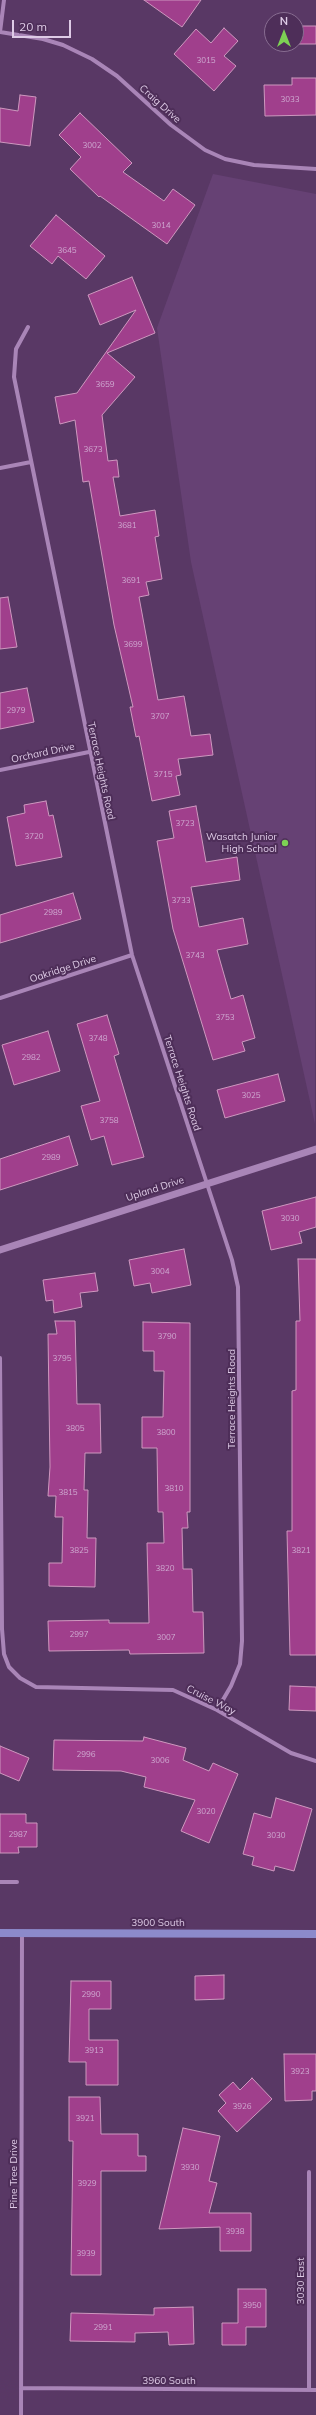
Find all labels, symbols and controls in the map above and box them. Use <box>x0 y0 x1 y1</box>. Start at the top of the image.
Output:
scale bar <box>14 12 73 38</box>
north arrow <box>264 12 304 52</box>
text: N <box>280 14 288 28</box>
text: 20 m <box>19 19 47 34</box>
house number: 3015 <box>196 56 216 66</box>
street label: Craig Drive <box>137 82 183 126</box>
house number: 3033 <box>280 95 300 105</box>
house number: 3002 <box>82 141 102 151</box>
house number: 3014 <box>151 221 171 231</box>
house number: 3645 <box>57 246 77 256</box>
house number: 3659 <box>95 380 115 390</box>
house number: 3673 <box>83 445 103 455</box>
house number: 3681 <box>117 521 137 531</box>
house number: 3691 <box>121 576 141 586</box>
house number: 3699 <box>123 640 143 650</box>
house number: 2979 <box>6 706 26 716</box>
house number: 3707 <box>150 712 170 722</box>
street label: Terrace Heights Road <box>85 721 117 821</box>
street label: Orchard Drive <box>10 740 76 766</box>
house number: 3715 <box>153 770 173 780</box>
house number: 3723 <box>175 819 195 829</box>
place label: Wasatch Junior High School <box>206 831 277 854</box>
house number: 3720 <box>24 832 44 842</box>
marker: Wasatch Junior High School <box>280 838 290 848</box>
house number: 3733 <box>171 896 191 906</box>
house number: 2989 <box>43 908 63 918</box>
house number: 3743 <box>185 951 205 961</box>
street label: Oakridge Drive <box>28 953 98 985</box>
house number: 3753 <box>215 1013 235 1023</box>
house number: 3748 <box>88 1034 108 1044</box>
street label: Terrace Heights Road <box>161 1034 203 1132</box>
house number: 2982 <box>21 1053 41 1063</box>
house number: 3025 <box>241 1091 261 1101</box>
house number: 3758 <box>99 1116 119 1126</box>
house number: 2989 <box>41 1153 61 1163</box>
street label: Upland Drive <box>124 1174 186 1204</box>
house number: 3030 <box>280 1214 300 1224</box>
house number: 3004 <box>150 1267 170 1277</box>
house number: 3790 <box>157 1332 177 1342</box>
street label: Terrace Heights Road <box>226 1349 238 1449</box>
house number: 3795 <box>52 1354 72 1364</box>
house number: 3805 <box>65 1424 85 1434</box>
house number: 3800 <box>156 1428 176 1438</box>
house number: 3810 <box>164 1484 184 1494</box>
house number: 3815 <box>58 1488 78 1498</box>
house number: 3825 <box>69 1546 89 1556</box>
house number: 3821 <box>291 1546 311 1556</box>
house number: 3820 <box>155 1564 175 1574</box>
house number: 2997 <box>69 1630 89 1640</box>
house number: 3007 <box>156 1633 176 1643</box>
street label: Cruise Way <box>184 1683 238 1717</box>
house number: 2996 <box>76 1750 96 1760</box>
house number: 3006 <box>150 1756 170 1766</box>
house number: 3020 <box>196 1807 216 1817</box>
house number: 2987 <box>8 1830 28 1840</box>
house number: 3030 <box>266 1831 286 1841</box>
street label: 3900 South <box>131 1917 185 1929</box>
house number: 2990 <box>81 1990 101 2000</box>
house number: 3913 <box>84 2046 104 2056</box>
house number: 3923 <box>290 2067 310 2077</box>
house number: 3926 <box>232 2102 252 2112</box>
house number: 3921 <box>75 2114 95 2124</box>
street label: Pine Tree Drive <box>8 2139 20 2209</box>
house number: 3930 <box>180 2163 200 2173</box>
house number: 3929 <box>77 2179 97 2189</box>
house number: 3938 <box>225 2227 245 2237</box>
house number: 3939 <box>76 2249 96 2259</box>
street label: 3030 East <box>295 2258 307 2304</box>
house number: 3950 <box>242 2301 262 2311</box>
house number: 2991 <box>93 2323 113 2333</box>
street label: 3960 South <box>142 2375 196 2387</box>

